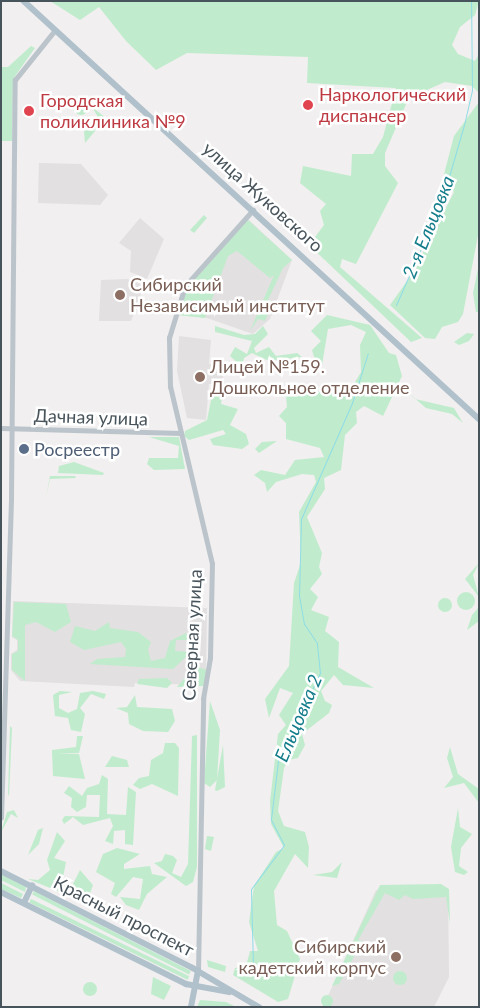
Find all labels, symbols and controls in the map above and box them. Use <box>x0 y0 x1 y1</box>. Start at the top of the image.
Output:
place label: Наркологический диспансер <box>319 84 466 126</box>
place label: Городская поликлиника №9 <box>40 90 186 132</box>
marker: Наркологический диспансер <box>301 98 315 112</box>
marker: Городская поликлиника №9 <box>22 104 36 118</box>
street label: улица Жуковского <box>199 137 327 257</box>
water label: 2-я Ельцовка <box>397 172 459 282</box>
place label: Сибирский Независимый институт <box>130 274 325 316</box>
marker: Сибирский Независимый институт <box>114 289 126 301</box>
place label: Лицей №159. Дошкольное отделение <box>210 356 410 398</box>
marker: Лицей №159. Дошкольное отделение <box>194 371 206 383</box>
street label: Дачная улица <box>34 404 148 430</box>
place label: Росреестр <box>34 438 120 460</box>
marker: Росреестр <box>18 443 30 455</box>
street label: Северная улица <box>178 569 206 701</box>
water label: Ельцовка 2 <box>269 671 327 765</box>
street label: Красный проспект <box>50 871 198 961</box>
place label: Сибирский кадетский корпус <box>238 936 386 979</box>
marker: Сибирский кадетский корпус <box>390 951 402 963</box>

